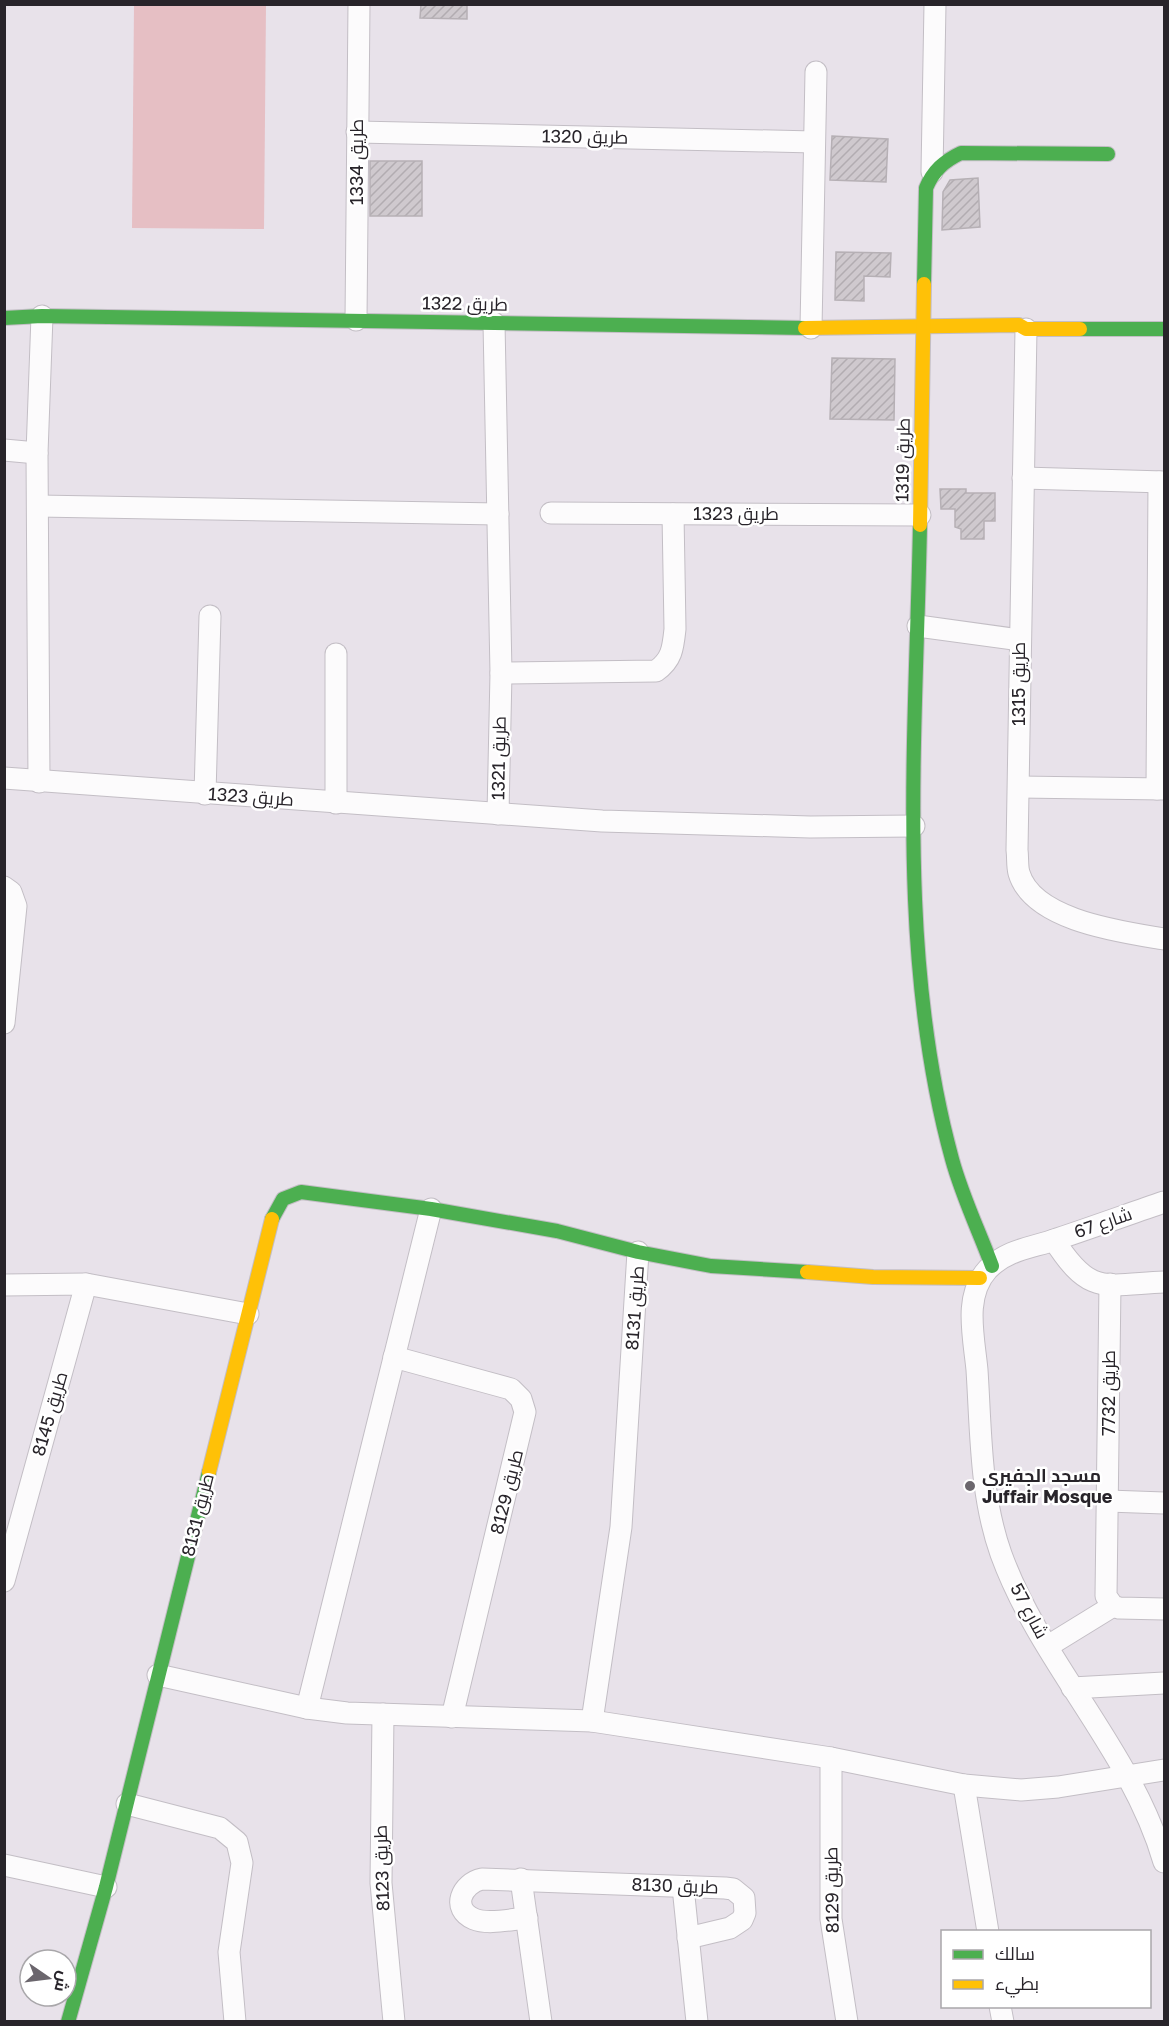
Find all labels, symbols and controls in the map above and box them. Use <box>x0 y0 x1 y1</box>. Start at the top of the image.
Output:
street label: طريق 1334 <box>345 119 369 205</box>
street label: طريق 1320 <box>542 124 628 150</box>
street label: طريق 1322 <box>422 291 508 317</box>
street label: طريق 1319 <box>890 418 916 502</box>
street label: طريق 1323 <box>693 502 779 526</box>
street label: طريق 1315 <box>1007 642 1031 726</box>
street label: طريق 1321 <box>486 716 512 800</box>
street label: طريق 1323 <box>207 782 295 812</box>
street label: شارع 67 <box>1071 1202 1135 1244</box>
street label: طريق 8131 <box>620 1265 650 1351</box>
street label: طريق 7732 <box>1097 1350 1121 1436</box>
street label: طريق 8145 <box>27 1369 73 1459</box>
street label: طريق 8129 <box>485 1447 529 1537</box>
place label: مسجد الجفيري Juffair Mosque <box>982 1464 1113 1507</box>
street label: طريق 8131 <box>176 1471 220 1559</box>
marker: مسجد الجفيري Juffair Mosque <box>963 1479 977 1493</box>
street label: شارع 57 <box>1004 1579 1054 1643</box>
street label: طريق 8123 <box>369 1824 395 1912</box>
street label: طريق 8129 <box>819 1846 845 1934</box>
street label: طريق 8130 <box>631 1872 719 1900</box>
legend <box>941 1930 1151 2008</box>
text: سالك <box>995 1942 1035 1964</box>
north arrow <box>18 1948 78 2008</box>
text: ش <box>50 1969 75 1994</box>
text: بطيء <box>995 1972 1039 1998</box>

